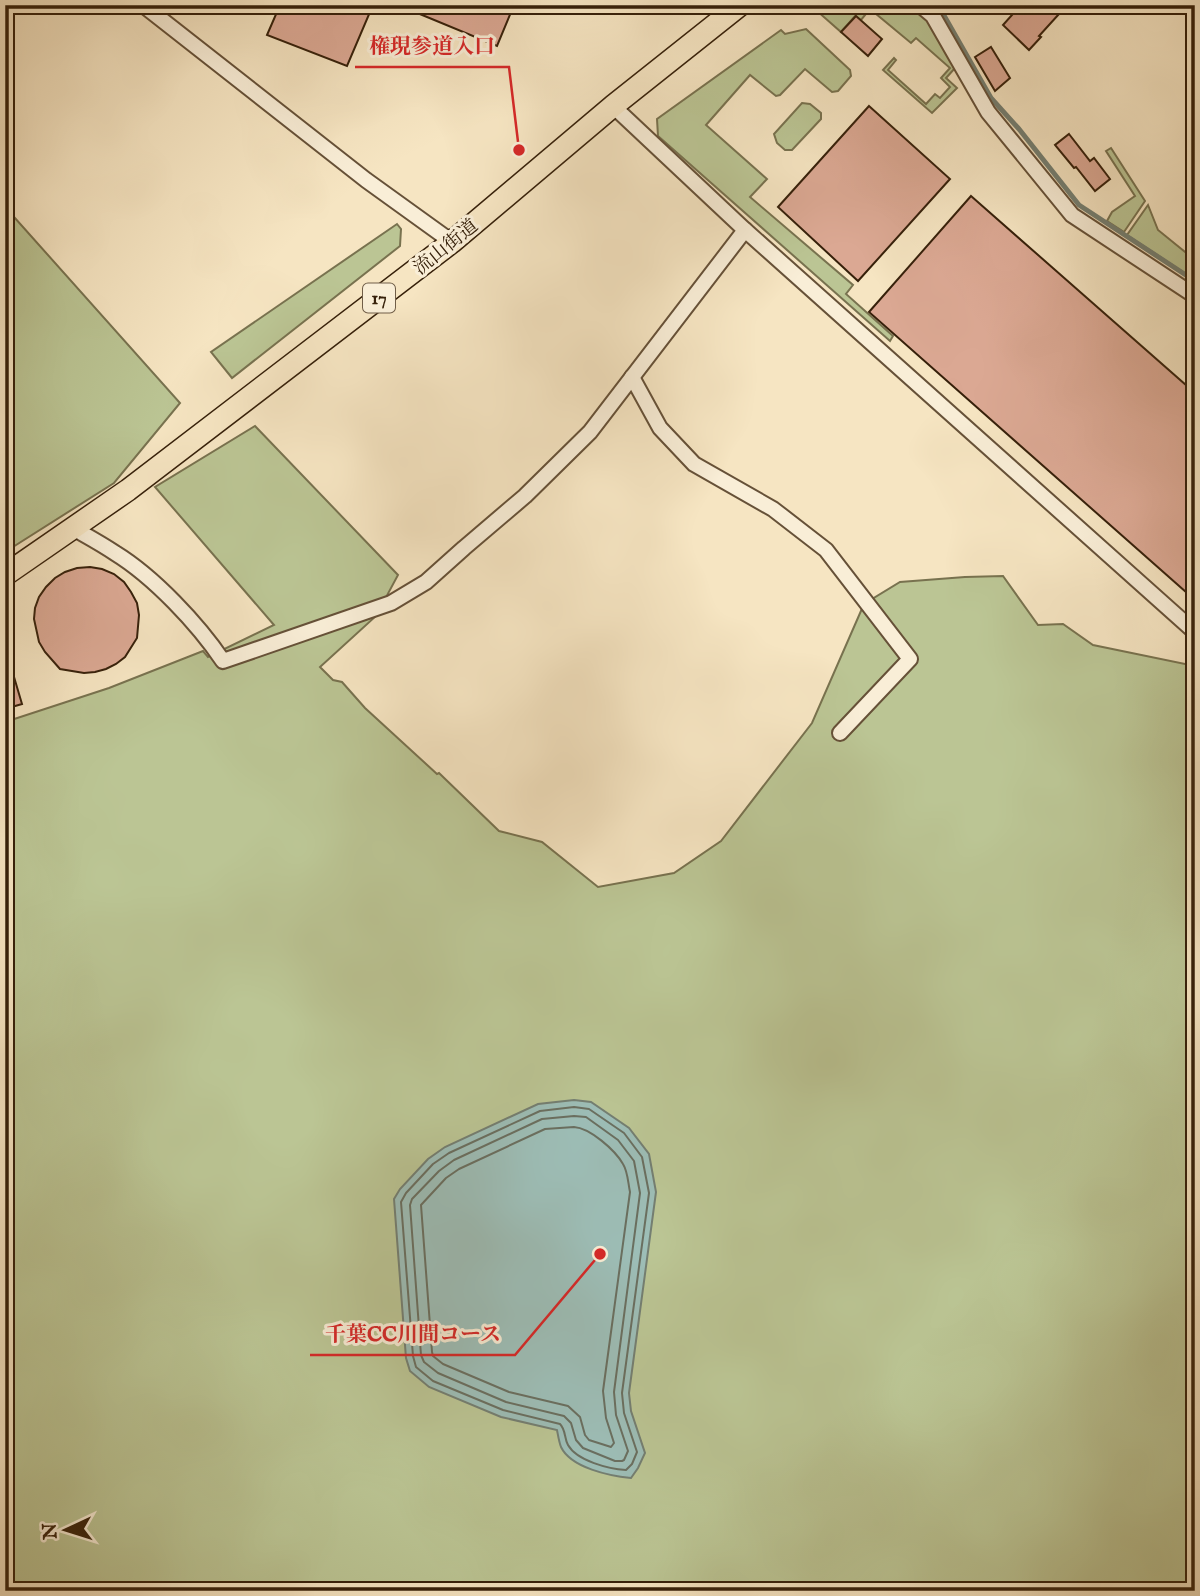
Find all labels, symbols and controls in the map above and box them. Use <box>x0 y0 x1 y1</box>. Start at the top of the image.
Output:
callout: 権現参道入口 <box>355 25 509 67</box>
text: 権現参道入口 <box>369 34 495 61</box>
street label: 流山街道 <box>409 214 483 281</box>
road number: 17 <box>363 284 395 312</box>
callout: 千葉CC川間コース <box>310 1313 515 1355</box>
text: 千葉CC川間コース <box>325 1322 501 1349</box>
north arrow <box>32 1494 102 1564</box>
text: N <box>38 1521 64 1541</box>

